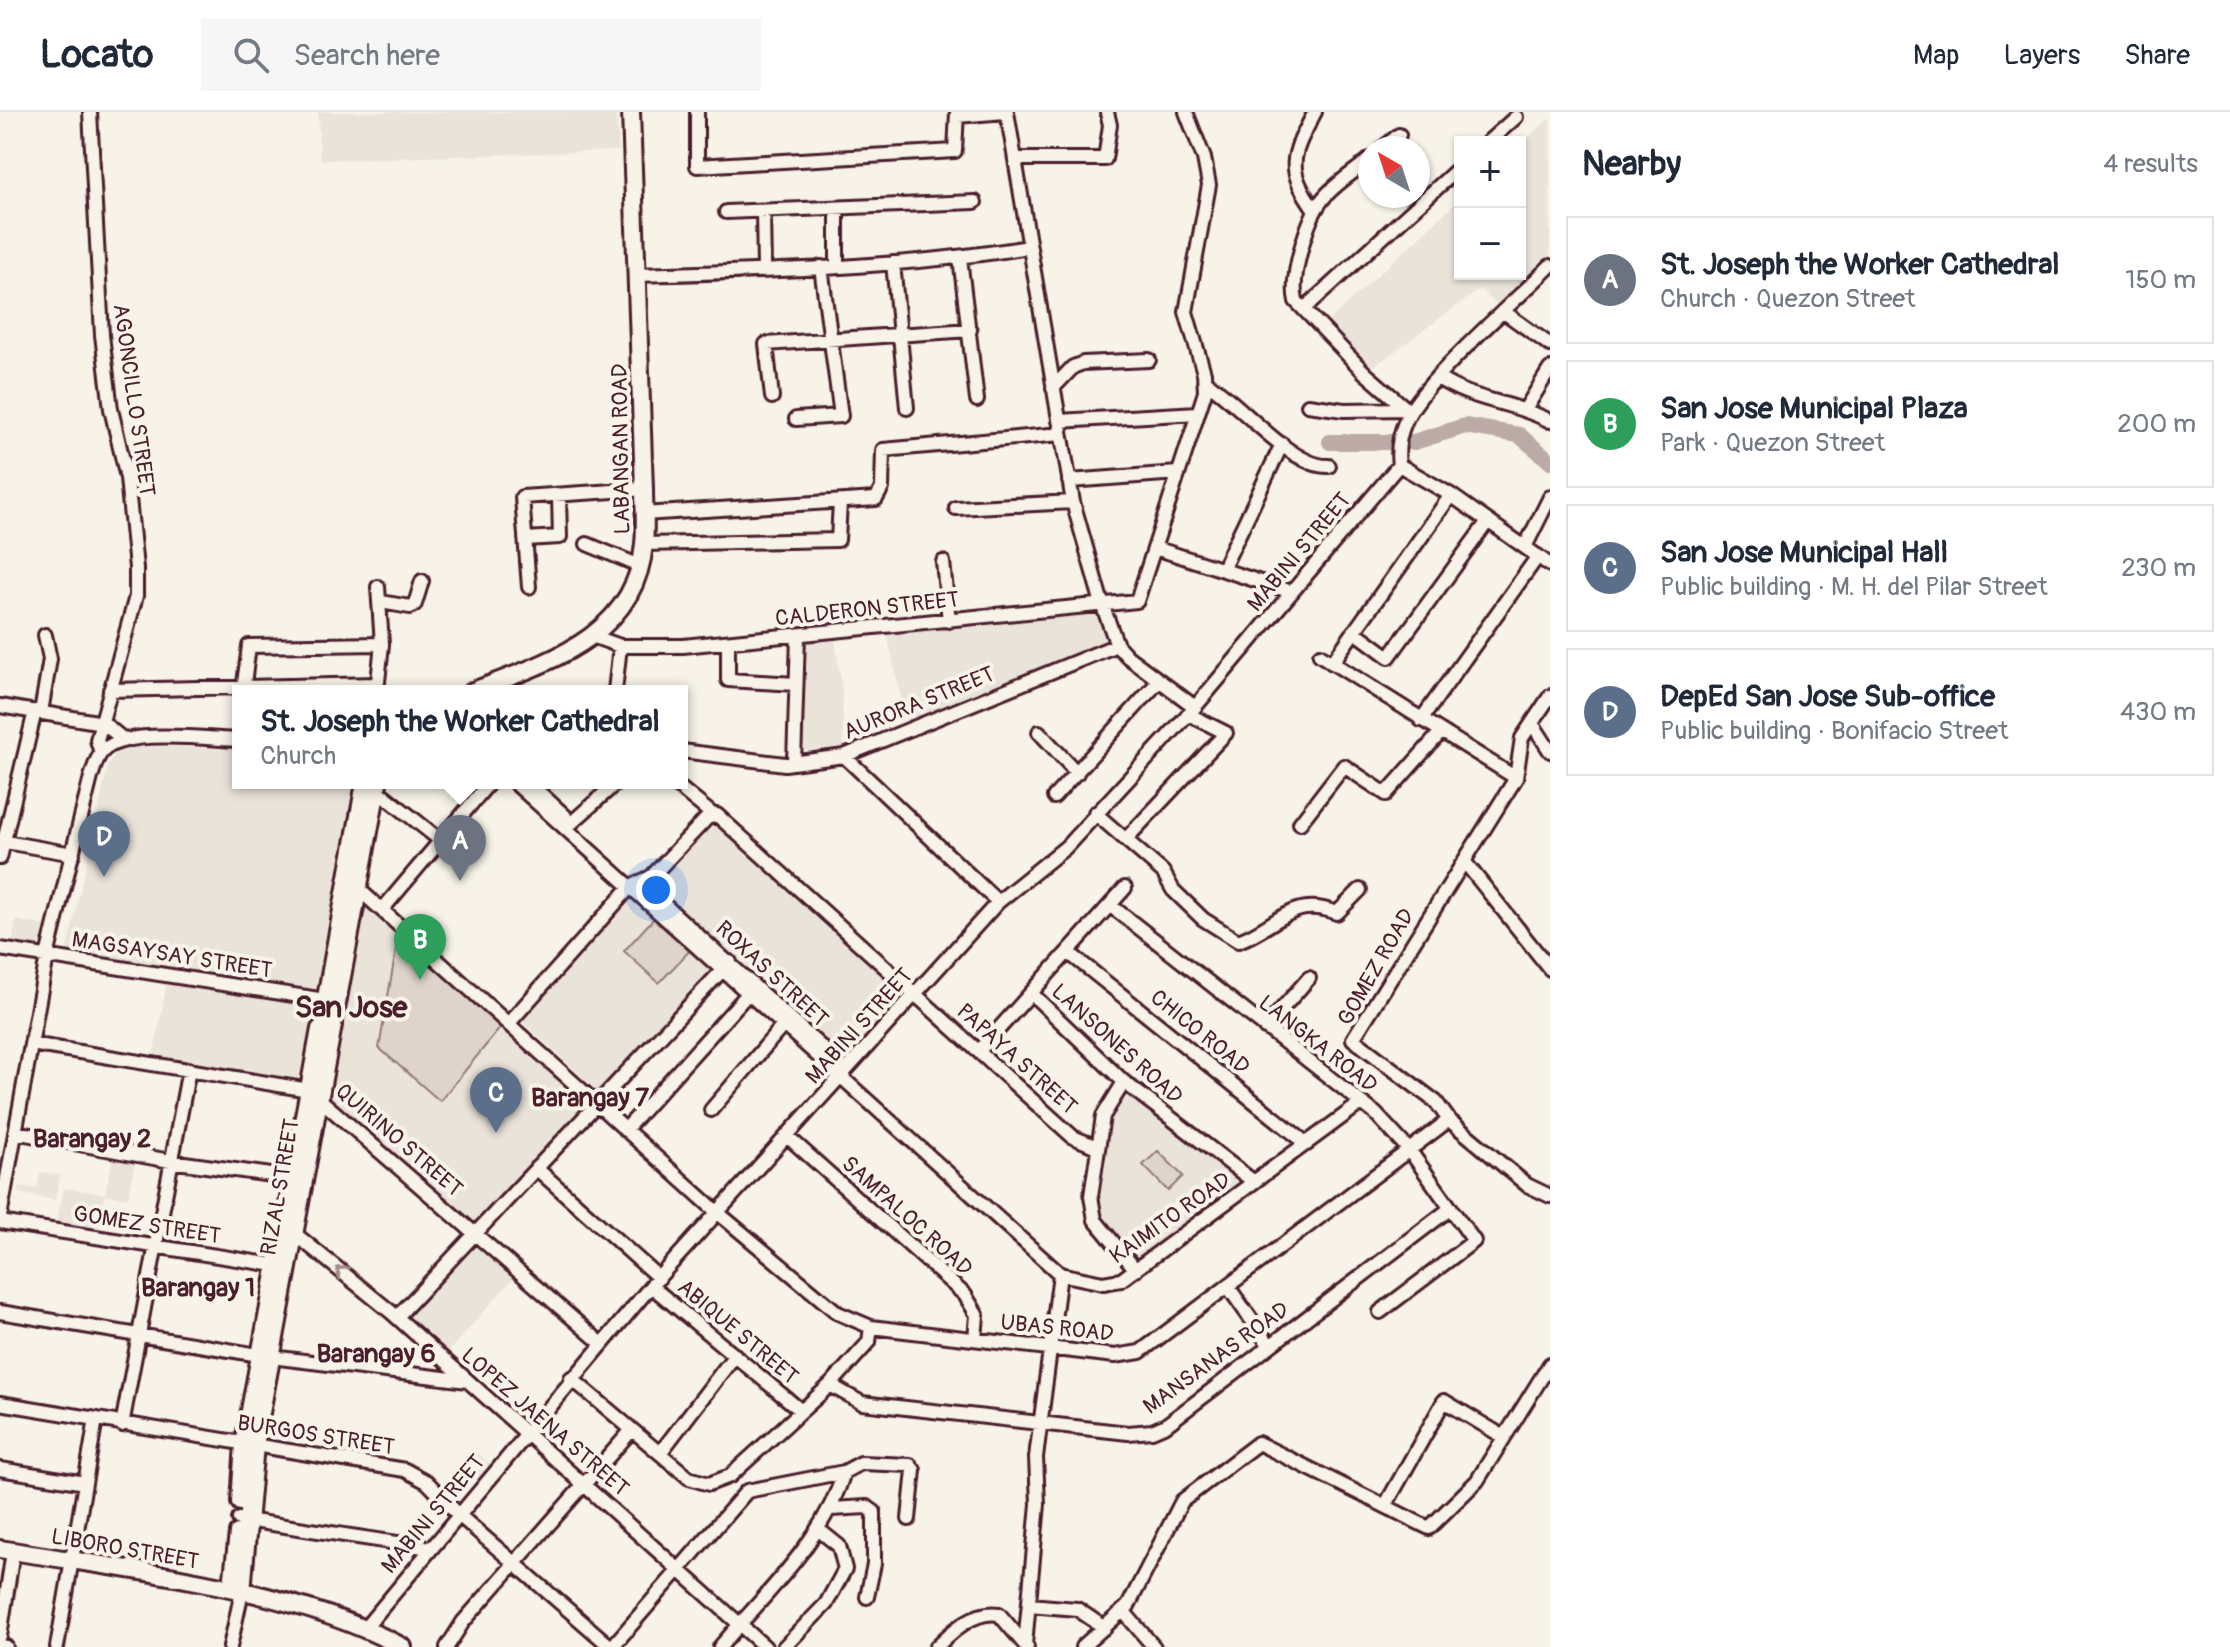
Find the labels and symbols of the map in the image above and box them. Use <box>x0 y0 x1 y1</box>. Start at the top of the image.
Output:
north arrow <box>1358 136 1430 208</box>
street label: AGONCILLO STREET <box>107 302 161 498</box>
street label: LABANGAN ROAD <box>606 363 636 535</box>
street label: MABINI STREET <box>1241 487 1357 617</box>
street label: CALDERON STREET <box>774 585 960 633</box>
street label: AURORA STREET <box>839 660 999 746</box>
pin: D <box>78 811 130 877</box>
pin: A <box>434 815 486 881</box>
your location <box>636 870 676 910</box>
street label: GOMEZ ROAD <box>1331 904 1421 1030</box>
pin: B <box>394 914 446 980</box>
street label: ROXAS STREET <box>710 915 834 1033</box>
street label: MAGSAYSAY STREET <box>70 925 274 985</box>
street label: MABINI STREET <box>799 962 919 1090</box>
street label: LANSONES ROAD <box>1046 978 1188 1110</box>
street label: CHICO ROAD <box>1145 983 1255 1081</box>
district label: San Jose <box>295 989 409 1026</box>
street label: LANGKA ROAD <box>1253 989 1383 1099</box>
street label: PAPAYA STREET <box>951 998 1083 1120</box>
pin: C <box>470 1067 522 1133</box>
street label: QUIRINO STREET <box>330 1077 468 1203</box>
district label: Barangay 7 <box>531 1082 649 1114</box>
street label: RIZAL STREET <box>254 1116 306 1258</box>
district label: Barangay 2 <box>33 1123 151 1155</box>
street label: SAMPALOC ROAD <box>836 1150 978 1282</box>
street label: KAIMITO ROAD <box>1104 1166 1236 1270</box>
street label: GOMEZ STREET <box>71 1200 223 1250</box>
one-way arrow <box>335 1266 350 1281</box>
district label: Barangay 1 <box>141 1272 255 1304</box>
street label: ABIQUE STREET <box>672 1273 804 1391</box>
street label: MANSANAS ROAD <box>1138 1296 1294 1420</box>
street label: UBAS ROAD <box>999 1308 1115 1348</box>
district label: Barangay 6 <box>316 1338 436 1370</box>
street label: LOPEZ JAENA STREET <box>455 1341 635 1503</box>
street label: BURGOS STREET <box>235 1409 397 1461</box>
street label: MABINI STREET <box>375 1449 491 1579</box>
street label: LIBORO STREET <box>49 1522 201 1576</box>

